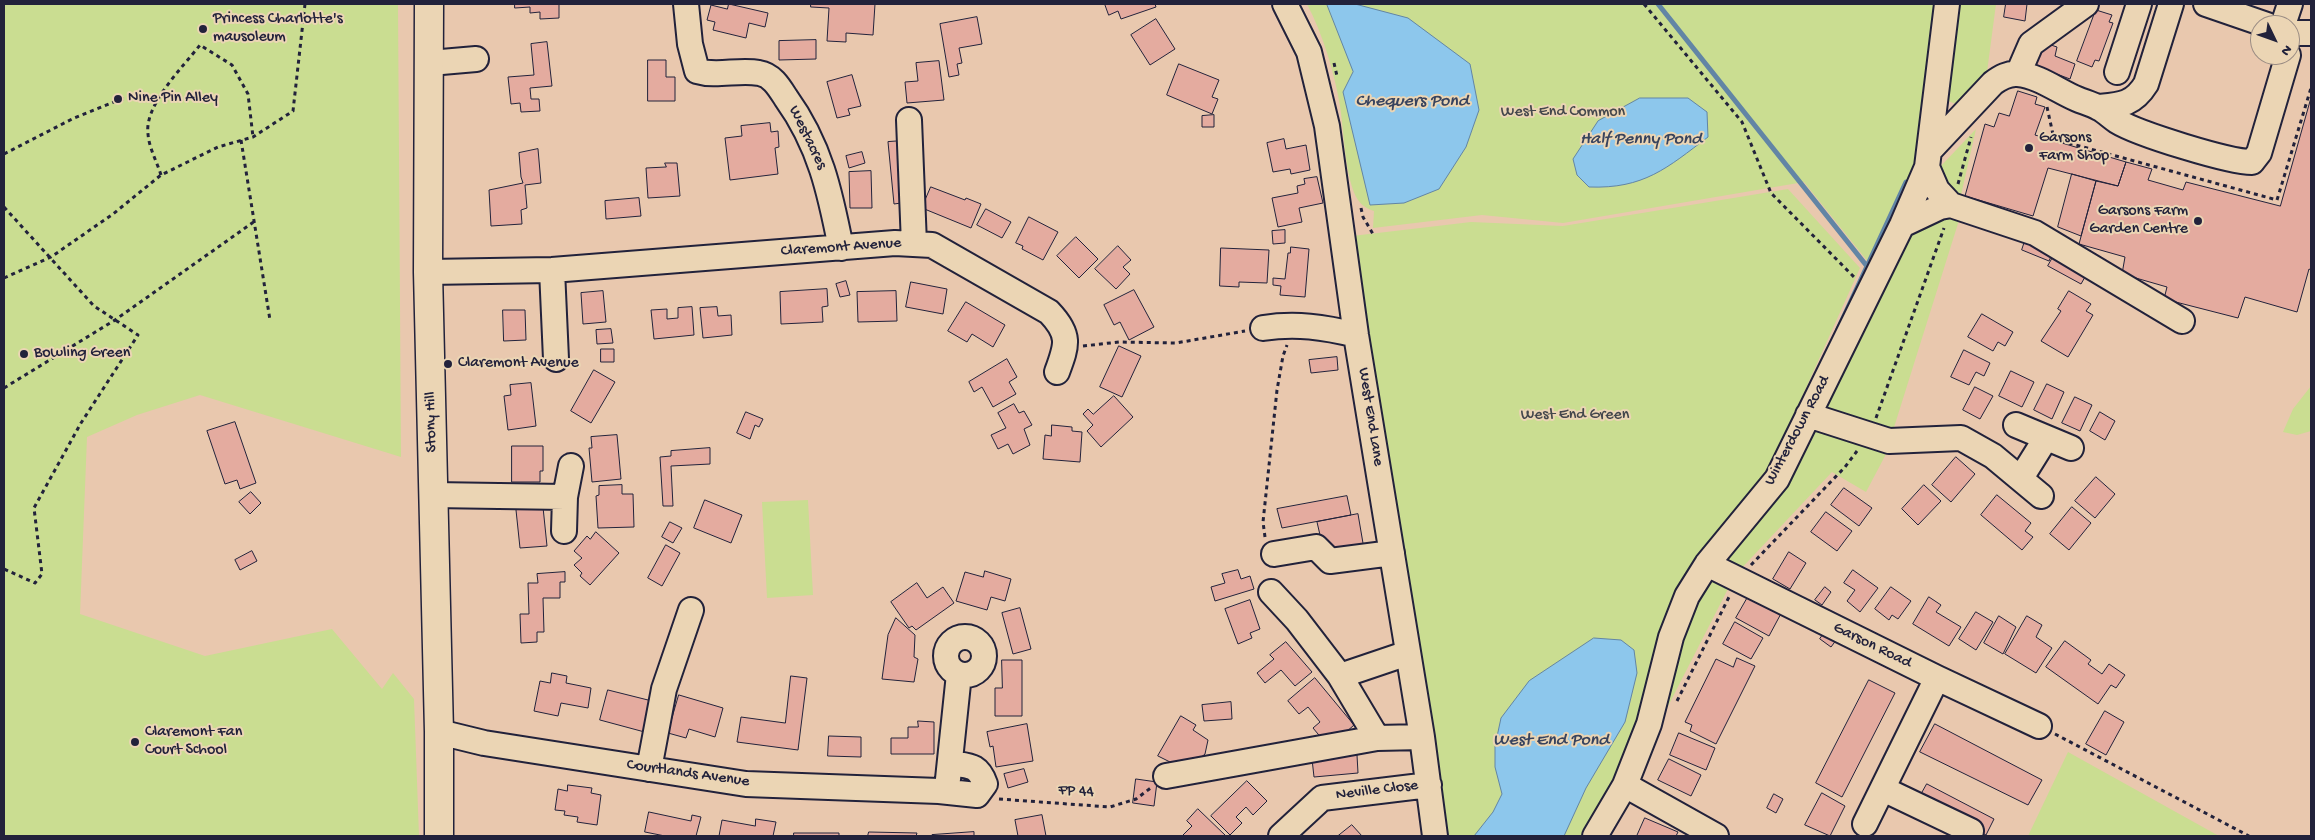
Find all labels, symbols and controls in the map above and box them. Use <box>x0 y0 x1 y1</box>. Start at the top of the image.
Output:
place label: Princess Charlotte's mausoleum <box>213 10 343 48</box>
north arrow <box>2250 15 2300 65</box>
marker: Princess Charlotte's mausoleum <box>197 23 209 35</box>
text: N <box>2276 41 2295 59</box>
place label: Nine Pin Alley <box>128 89 218 109</box>
water label: Chequers Pond <box>1356 91 1468 113</box>
marker: Nine Pin Alley <box>112 93 124 105</box>
street label: Westacres <box>783 103 831 173</box>
park label: West End Common <box>1501 103 1625 123</box>
water label: Half Penny Pond <box>1580 129 1702 151</box>
place label: Garsons Farm Shop <box>2039 129 2109 167</box>
marker: Garsons Farm Shop <box>2023 142 2035 154</box>
place label: Garsons Farm Garden Centre <box>2089 202 2188 240</box>
marker: Garsons Farm Garden Centre <box>2192 215 2204 227</box>
street label: Claremont Avenue <box>780 234 902 262</box>
place label: Bowling Green <box>34 344 130 364</box>
marker: Bowling Green <box>18 348 30 360</box>
place label: Claremont Avenue <box>458 354 579 374</box>
marker: Claremont Avenue <box>442 358 454 370</box>
street label: West End Lane <box>1353 366 1387 468</box>
street label: Winterdown Road <box>1761 373 1835 489</box>
street label: Stony Hill <box>422 391 442 453</box>
park label: West End Green <box>1521 406 1629 426</box>
street label: Garson Road <box>1830 619 1914 673</box>
place label: Claremont Fan Court School <box>145 723 242 761</box>
water label: West End Pond <box>1493 730 1609 752</box>
marker: Claremont Fan Court School <box>129 736 141 748</box>
street label: Courtlands Avenue <box>625 756 751 792</box>
street label: Neville Close <box>1335 776 1419 806</box>
street label: FP 44 <box>1058 781 1094 803</box>

